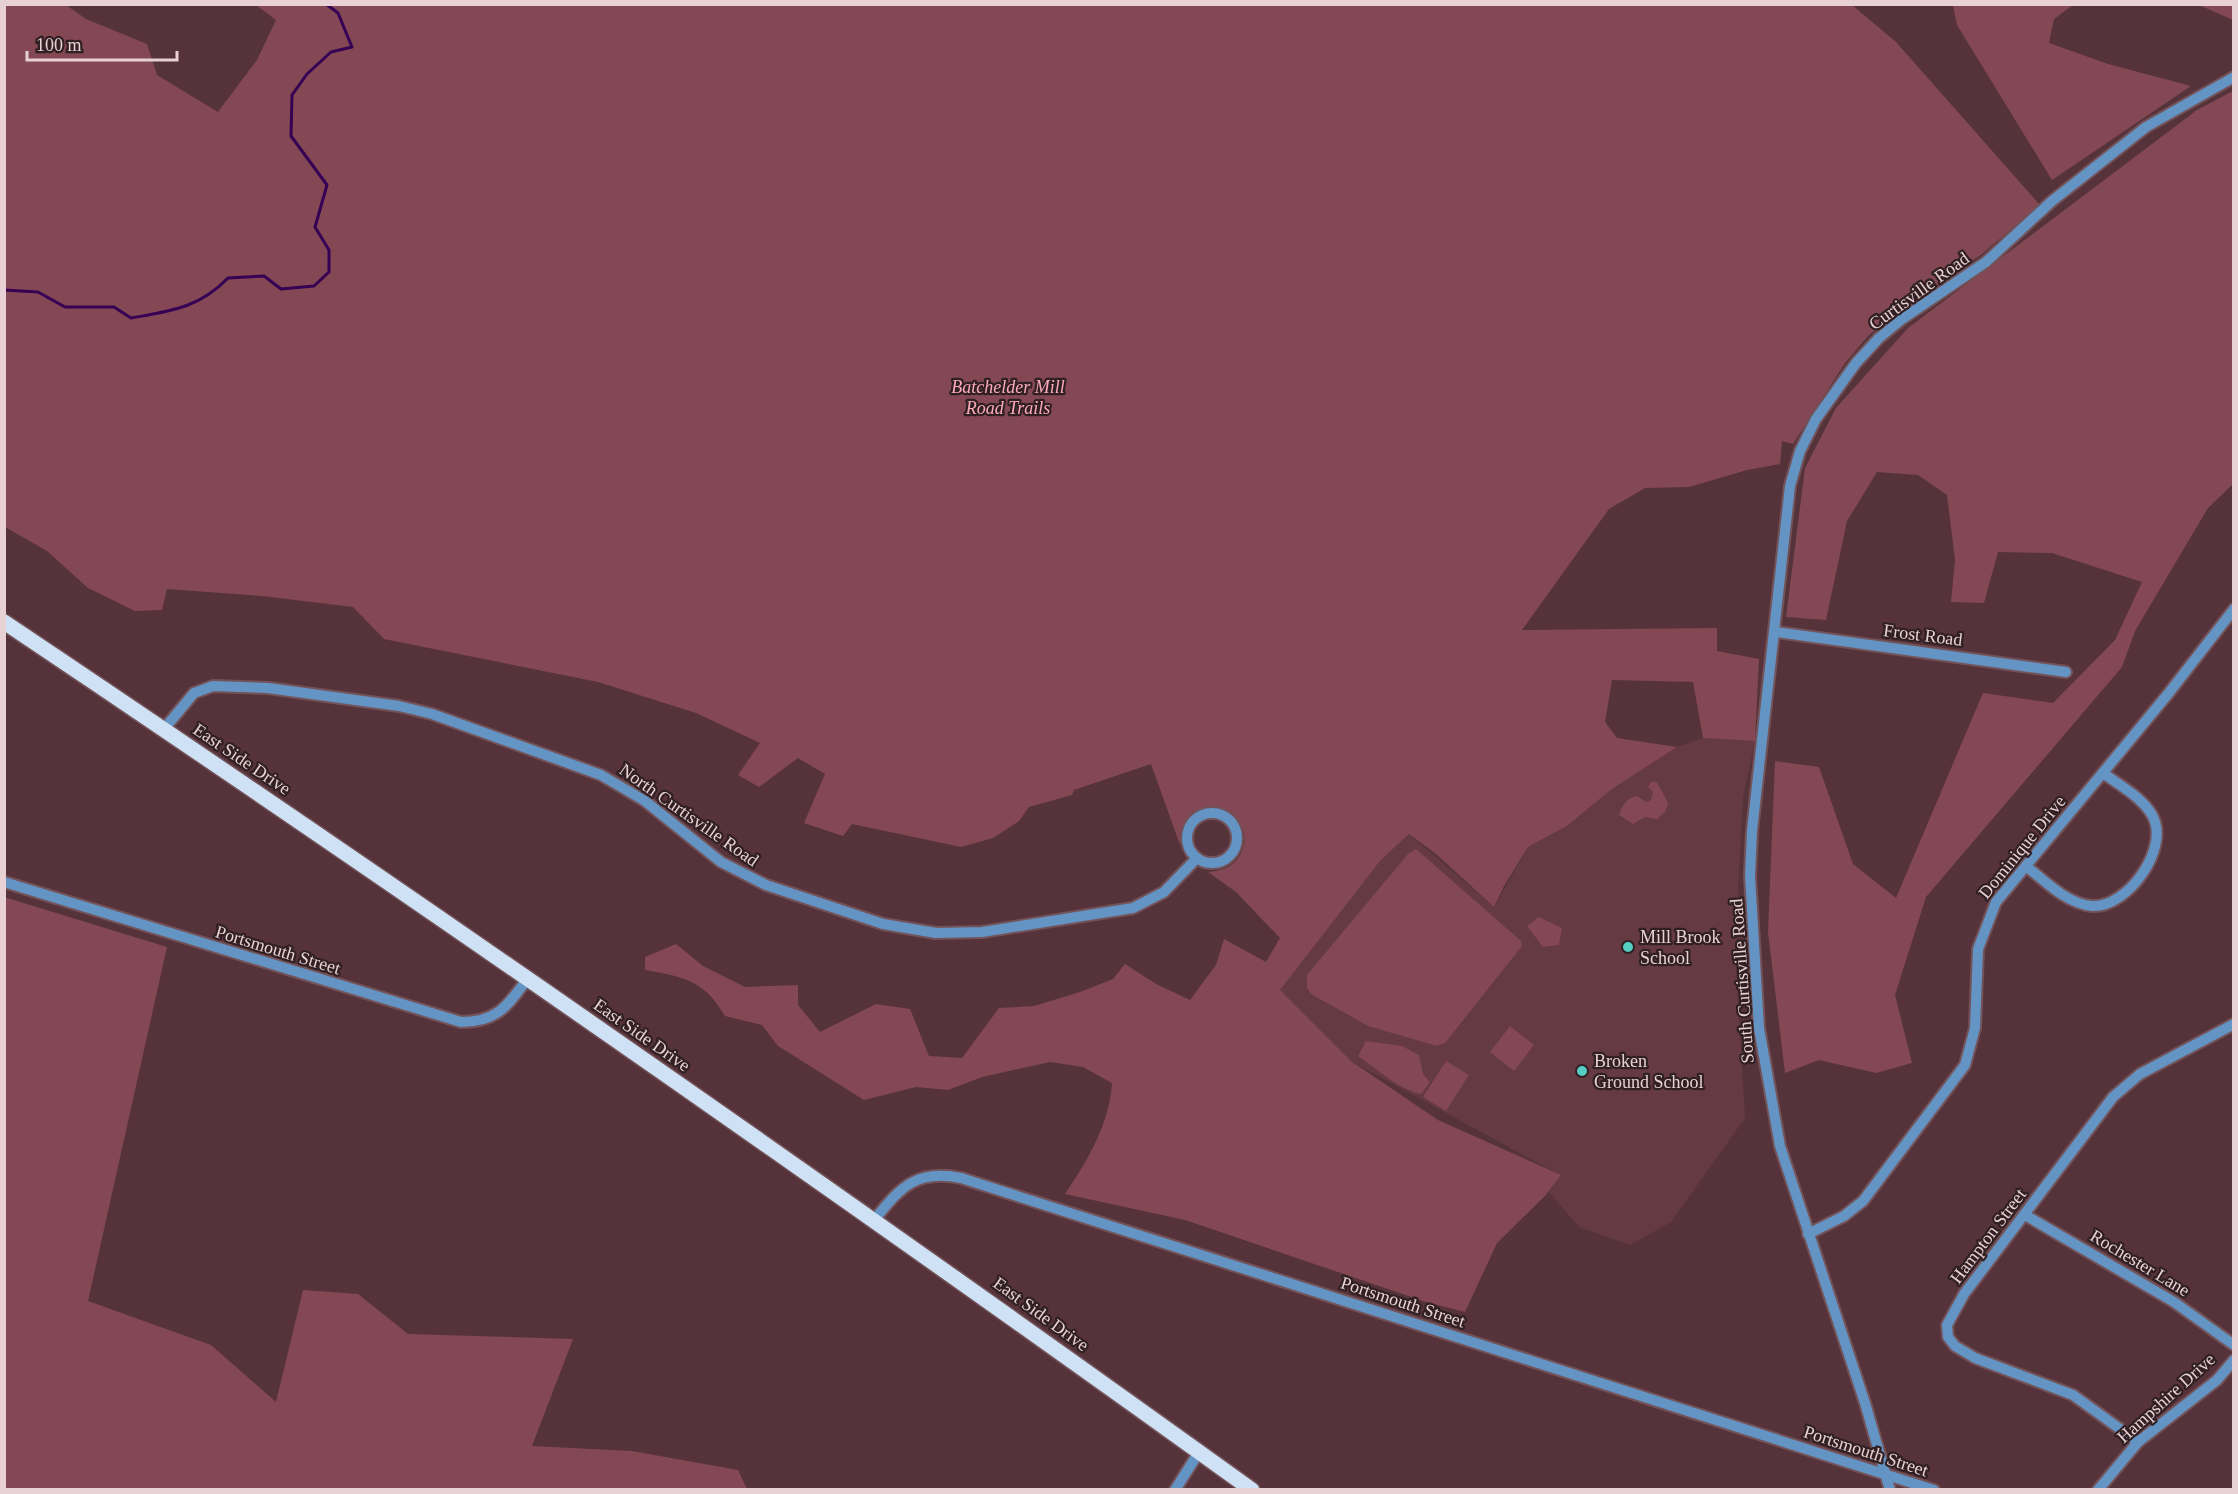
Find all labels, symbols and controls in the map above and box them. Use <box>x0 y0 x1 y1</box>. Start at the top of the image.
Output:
scale bar <box>27 24 177 62</box>
text: 100 m <box>36 35 82 55</box>
street label: Curtisville Road <box>1865 248 1973 334</box>
park label: Batchelder Mill Road Trails <box>951 377 1065 418</box>
street label: Frost Road <box>1882 620 1964 650</box>
street label: East Side Drive <box>190 719 294 799</box>
street label: North Curtisville Road <box>616 759 762 871</box>
street label: Dominique Drive <box>1974 792 2070 902</box>
street label: South Curtisville Road <box>1726 898 1758 1064</box>
street label: Portsmouth Street <box>213 922 343 978</box>
place label: Mill Brook School <box>1640 927 1721 968</box>
marker: Mill Brook School <box>1621 940 1635 954</box>
street label: East Side Drive <box>590 994 694 1076</box>
place label: Broken Ground School <box>1594 1051 1704 1092</box>
marker: Broken Ground School <box>1575 1064 1589 1078</box>
street label: Hampton Street <box>1946 1185 2030 1287</box>
street label: Rochester Lane <box>2087 1225 2193 1301</box>
street label: Portsmouth Street <box>1338 1272 1468 1332</box>
street label: East Side Drive <box>989 1273 1093 1355</box>
street label: Hampshire Drive <box>2113 1349 2219 1447</box>
street label: Portsmouth Street <box>1801 1421 1931 1481</box>

